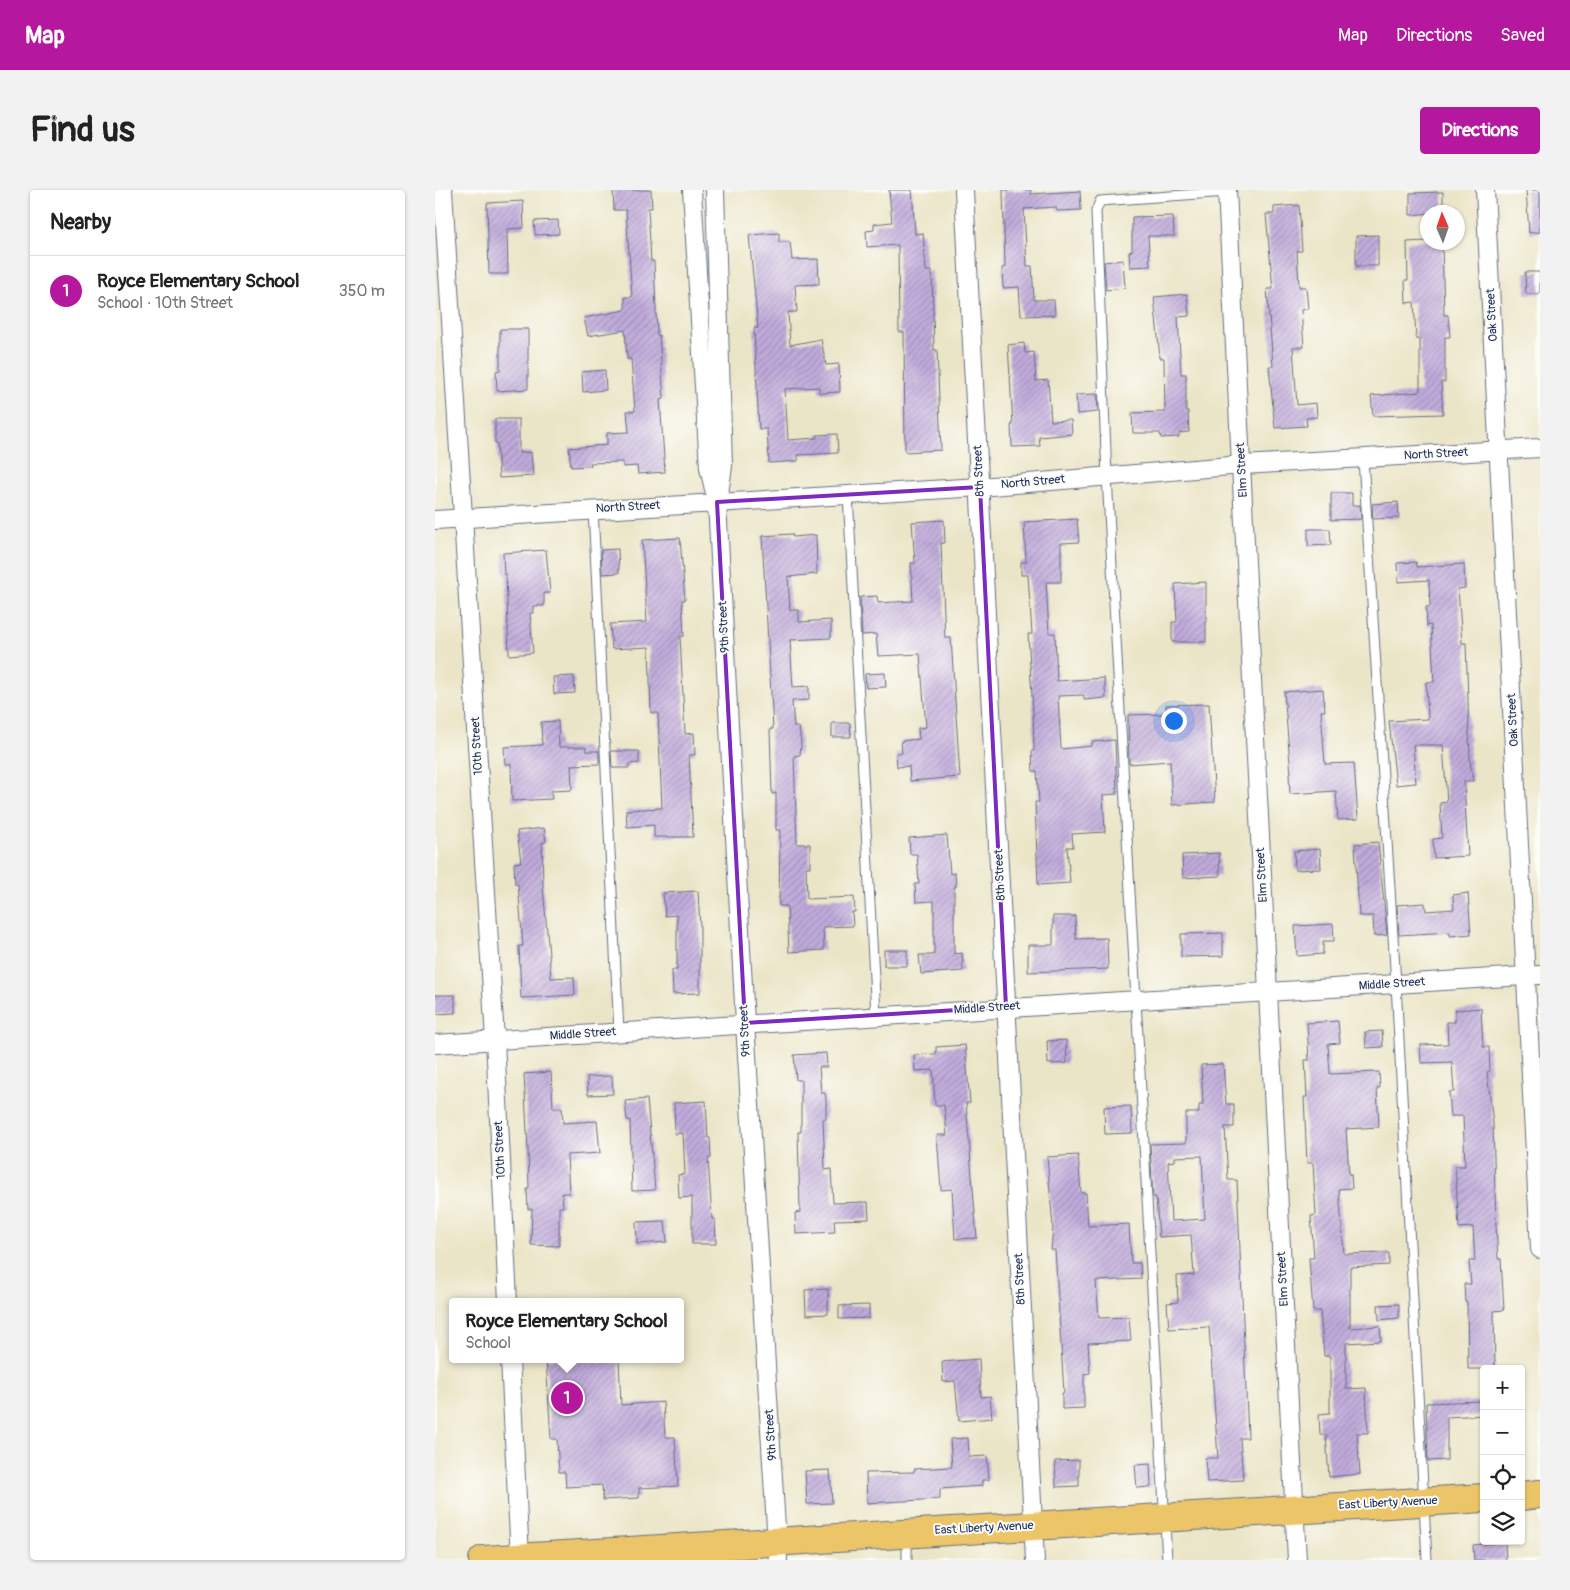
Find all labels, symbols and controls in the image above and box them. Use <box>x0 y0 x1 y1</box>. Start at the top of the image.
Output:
text: Map <box>25 21 65 50</box>
text: Map <box>1338 24 1368 47</box>
text: Directions <box>1396 24 1472 47</box>
text: Saved <box>1500 24 1545 47</box>
button: Directions <box>1420 107 1540 154</box>
text: Find us <box>30 108 135 152</box>
north arrow <box>1420 205 1465 250</box>
text: Nearby <box>50 209 111 236</box>
text: Royce Elementary School <box>97 269 300 293</box>
text: 1 <box>63 281 69 301</box>
text: 350 m <box>339 281 385 301</box>
street label: Oak Street <box>1483 288 1501 342</box>
text: School · 10th Street <box>97 293 233 313</box>
street label: Elm Street <box>1233 442 1251 498</box>
street label: 8th Street <box>970 445 988 497</box>
street label: North Street <box>1403 445 1469 463</box>
street label: North Street <box>1000 472 1066 492</box>
street label: North Street <box>595 498 661 516</box>
street label: 9th Street <box>715 601 733 653</box>
street label: Oak Street <box>1504 693 1522 747</box>
your location <box>1161 708 1187 734</box>
street label: 10th Street <box>468 716 486 776</box>
street label: Elm Street <box>1253 847 1271 903</box>
street label: 8th Street <box>991 849 1009 901</box>
street label: Middle Street <box>1358 974 1426 994</box>
street label: Middle Street <box>953 998 1021 1018</box>
street label: 9th Street <box>736 1005 754 1057</box>
street label: Middle Street <box>549 1024 617 1044</box>
street label: 10th Street <box>491 1120 509 1180</box>
street label: Elm Street <box>1274 1251 1292 1307</box>
street label: 8th Street <box>1011 1253 1029 1305</box>
popup <box>449 1298 684 1363</box>
text: Royce Elementary School <box>465 1309 668 1333</box>
text: School <box>465 1333 511 1353</box>
map controls <box>1480 1365 1525 1545</box>
button: + <box>1480 1365 1525 1410</box>
pin: 1 <box>551 1379 583 1417</box>
street label: 9th Street <box>762 1408 780 1461</box>
button: − <box>1480 1410 1525 1455</box>
button: locate <box>1480 1455 1525 1500</box>
street label: East Liberty Avenue <box>1338 1493 1438 1513</box>
button: layers <box>1480 1500 1525 1545</box>
street label: East Liberty Avenue <box>934 1518 1034 1538</box>

